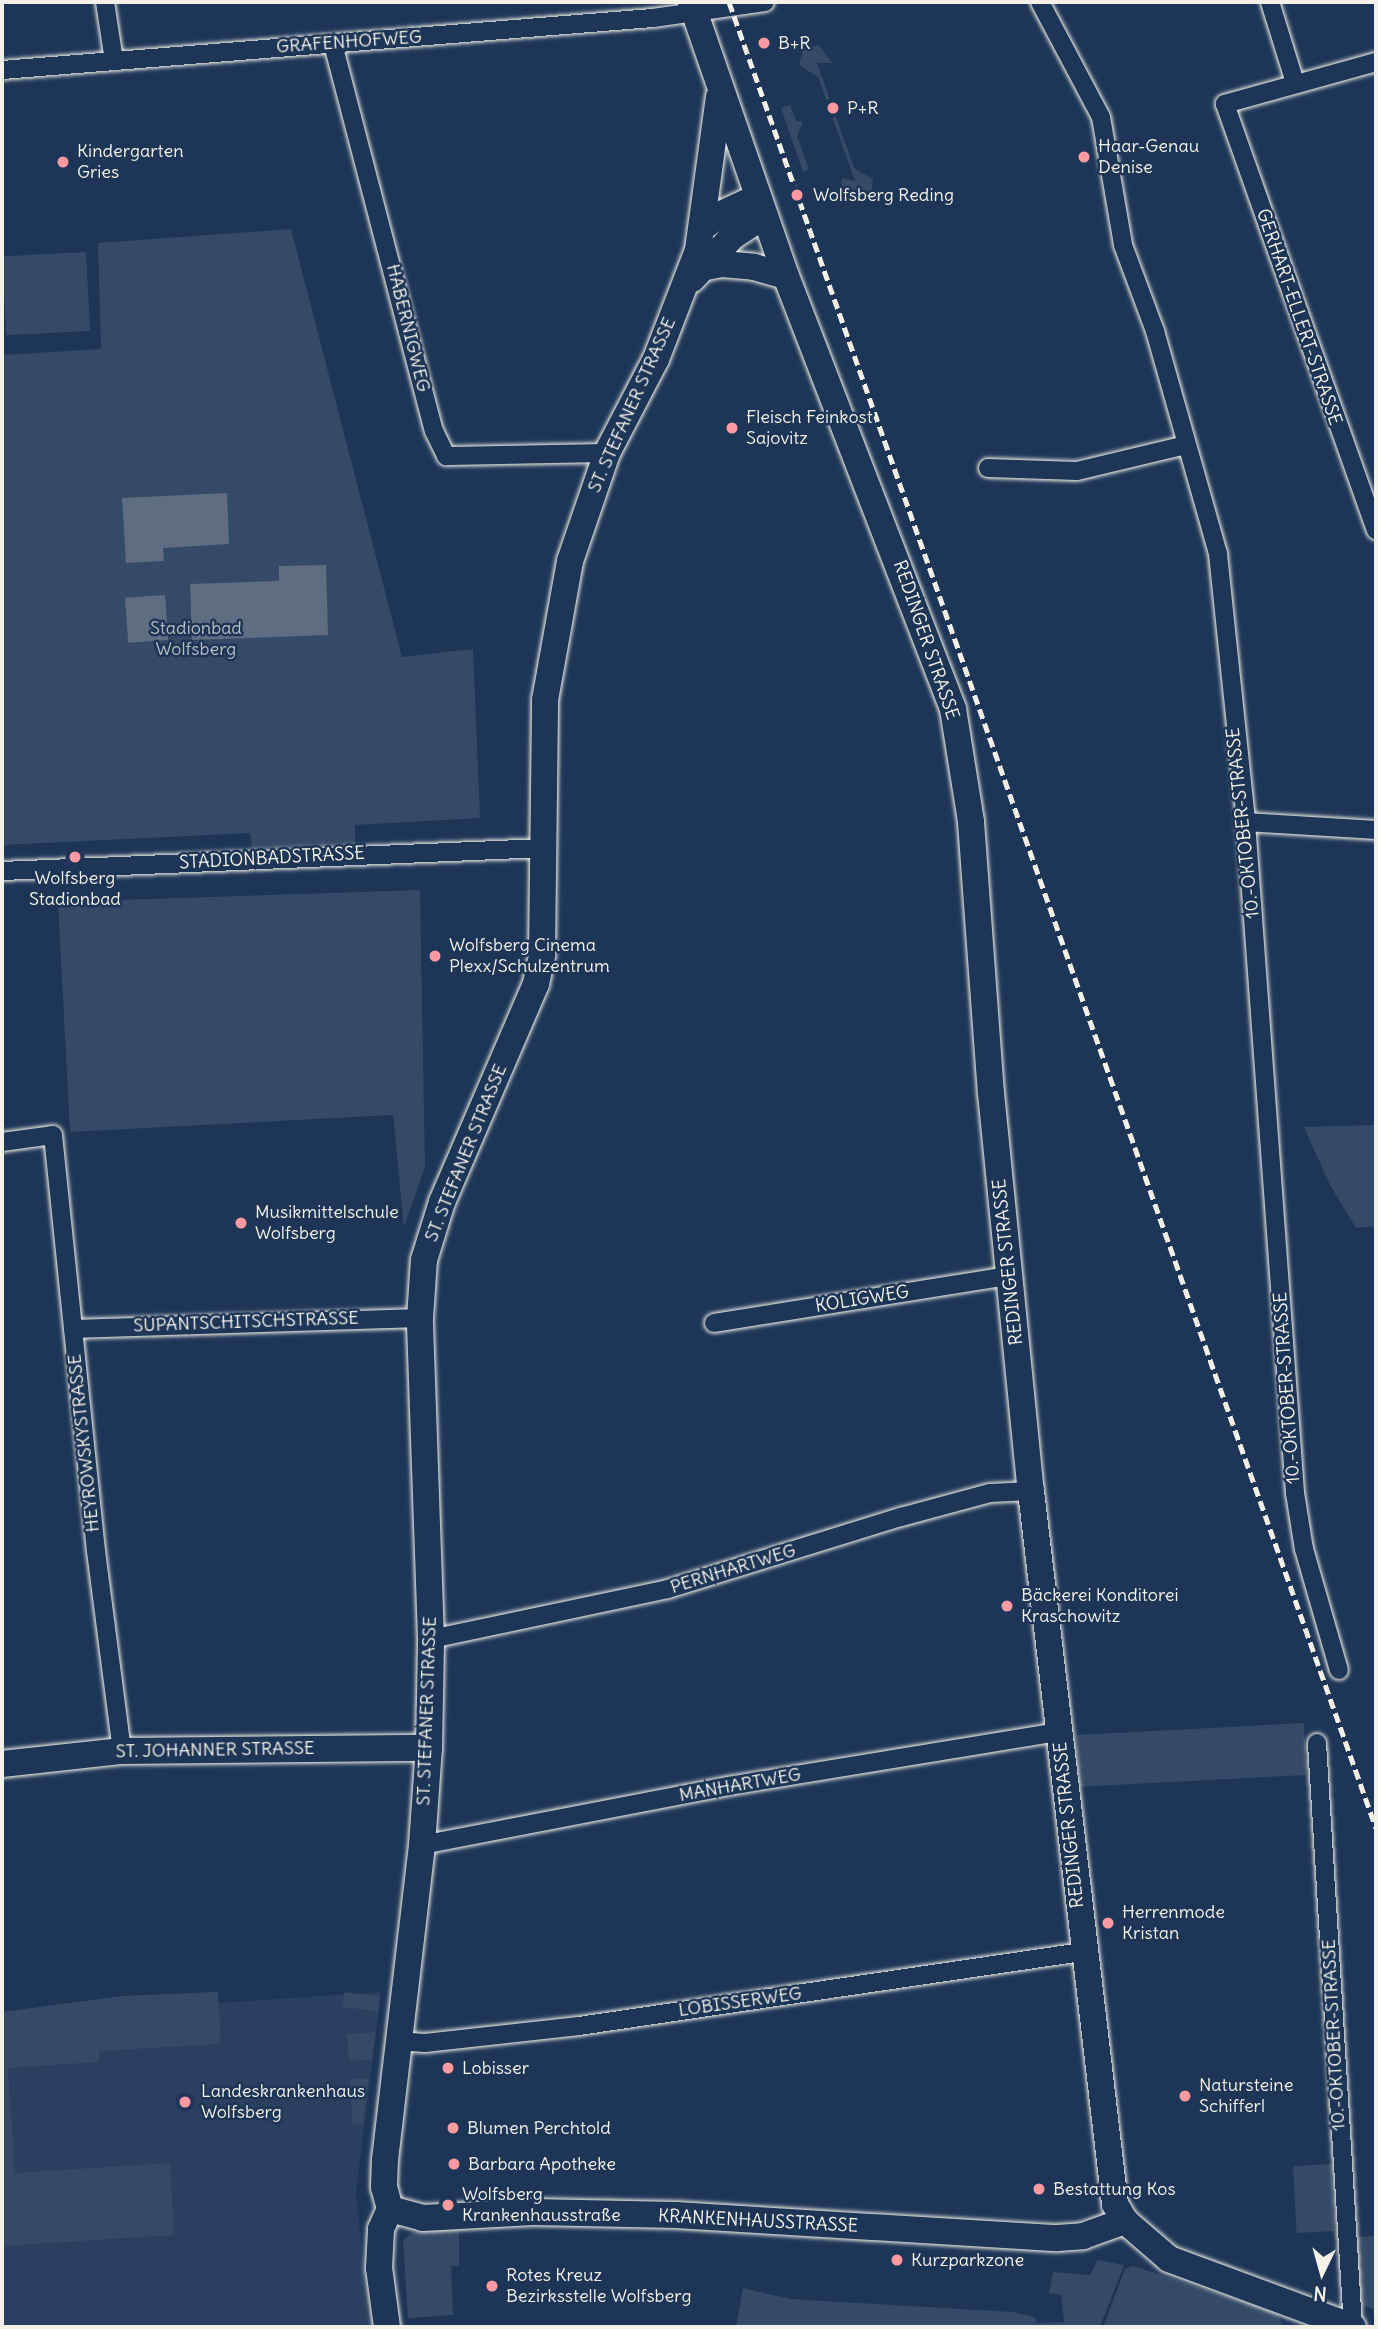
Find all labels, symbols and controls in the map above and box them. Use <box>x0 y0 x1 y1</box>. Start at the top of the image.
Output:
street label: GRAFENHOFWEG <box>275 26 423 58</box>
place label: B+R <box>778 32 811 54</box>
marker: B+R <box>756 35 772 51</box>
place label: P+R <box>847 97 879 119</box>
marker: P+R <box>825 100 841 116</box>
place label: Haar-Genau Denise <box>1098 136 1199 178</box>
place label: Kindergarten Gries <box>77 141 184 184</box>
marker: Haar-Genau Denise <box>1076 149 1092 165</box>
marker: Kindergarten Gries <box>55 154 71 170</box>
place label: Wolfsberg Reding <box>813 184 954 206</box>
marker: Wolfsberg Reding <box>787 185 807 205</box>
street label: GERHART-ELLERT-STRASSE <box>1252 206 1346 428</box>
street label: HABERNIGWEG <box>382 262 434 394</box>
street label: ST. STEFANER STRASSE <box>584 314 680 496</box>
place label: Fleisch Feinkost Sajovitz <box>746 407 873 450</box>
marker: Fleisch Feinkost Sajovitz <box>724 420 740 436</box>
street label: REDINGER STRASSE <box>889 558 963 722</box>
park label: Stadionbad Wolfsberg <box>150 618 242 660</box>
street label: 10.-OKTOBER-STRASSE <box>1222 726 1264 920</box>
street label: STADIONBADSTRASSE <box>179 842 365 874</box>
marker: Wolfsberg Stadionbad <box>67 849 83 865</box>
place label: Wolfsberg Stadionbad <box>29 868 121 910</box>
place label: Wolfsberg Cinema Plexx/Schulzentrum <box>449 935 610 978</box>
marker: Wolfsberg Cinema Plexx/Schulzentrum <box>427 948 443 964</box>
street label: ST. STEFANER STRASSE <box>421 1061 511 1245</box>
street label: REDINGER STRASSE <box>989 1178 1027 1346</box>
place label: Musikmittelschule Wolfsberg <box>255 1202 399 1244</box>
marker: Musikmittelschule Wolfsberg <box>233 1215 249 1231</box>
street label: KOLIGWEG <box>814 1281 910 1317</box>
street label: 10.-OKTOBER-STRASSE <box>1270 1291 1304 1485</box>
street label: SUPANTSCHITSCHSTRASSE <box>133 1307 359 1337</box>
street label: HEYROWSKYSTRASSE <box>64 1353 104 1533</box>
street label: PERNHARTWEG <box>668 1540 798 1598</box>
place label: Bäckerei Konditorei Kraschowitz <box>1021 1585 1178 1628</box>
marker: Bäckerei Konditorei Kraschowitz <box>999 1598 1015 1614</box>
street label: ST. STEFANER STRASSE <box>413 1616 441 1806</box>
street label: ST. JOHANNER STRASSE <box>115 1737 315 1763</box>
street label: REDINGER STRASSE <box>1050 1741 1088 1909</box>
street label: MANHARTWEG <box>677 1764 803 1806</box>
place label: Herrenmode Kristan <box>1122 1902 1225 1944</box>
marker: Herrenmode Kristan <box>1100 1915 1116 1931</box>
street label: 10.-OKTOBER-STRASSE <box>1318 1939 1350 2131</box>
street label: LOBISSERWEG <box>677 1983 803 2021</box>
place label: Lobisser <box>462 2057 529 2079</box>
marker: Lobisser <box>440 2060 456 2076</box>
place label: Natursteine Schifferl <box>1199 2075 1293 2118</box>
place label: Landeskrankenhaus Wolfsberg <box>201 2081 365 2124</box>
marker: Natursteine Schifferl <box>1177 2088 1193 2104</box>
marker: Landeskrankenhaus Wolfsberg <box>175 2092 195 2112</box>
place label: Blumen Perchtold <box>467 2117 611 2139</box>
marker: Blumen Perchtold <box>445 2120 461 2136</box>
place label: Barbara Apotheke <box>468 2153 616 2175</box>
marker: Barbara Apotheke <box>446 2156 462 2172</box>
place label: Bestattung Kos <box>1053 2178 1176 2200</box>
marker: Bestattung Kos <box>1031 2181 1047 2197</box>
place label: Wolfsberg Krankenhausstraße <box>462 2184 621 2226</box>
marker: Wolfsberg Krankenhausstraße <box>440 2197 456 2213</box>
street label: KRANKENHAUSSTRASSE <box>657 2205 859 2237</box>
north arrow <box>1287 2238 1357 2308</box>
place label: Kurzparkzone <box>911 2249 1024 2271</box>
marker: Kurzparkzone <box>889 2252 905 2268</box>
place label: Rotes Kreuz Bezirksstelle Wolfsberg <box>506 2265 691 2308</box>
marker: Rotes Kreuz Bezirksstelle Wolfsberg <box>484 2278 500 2294</box>
text: N <box>1313 2281 1328 2306</box>

